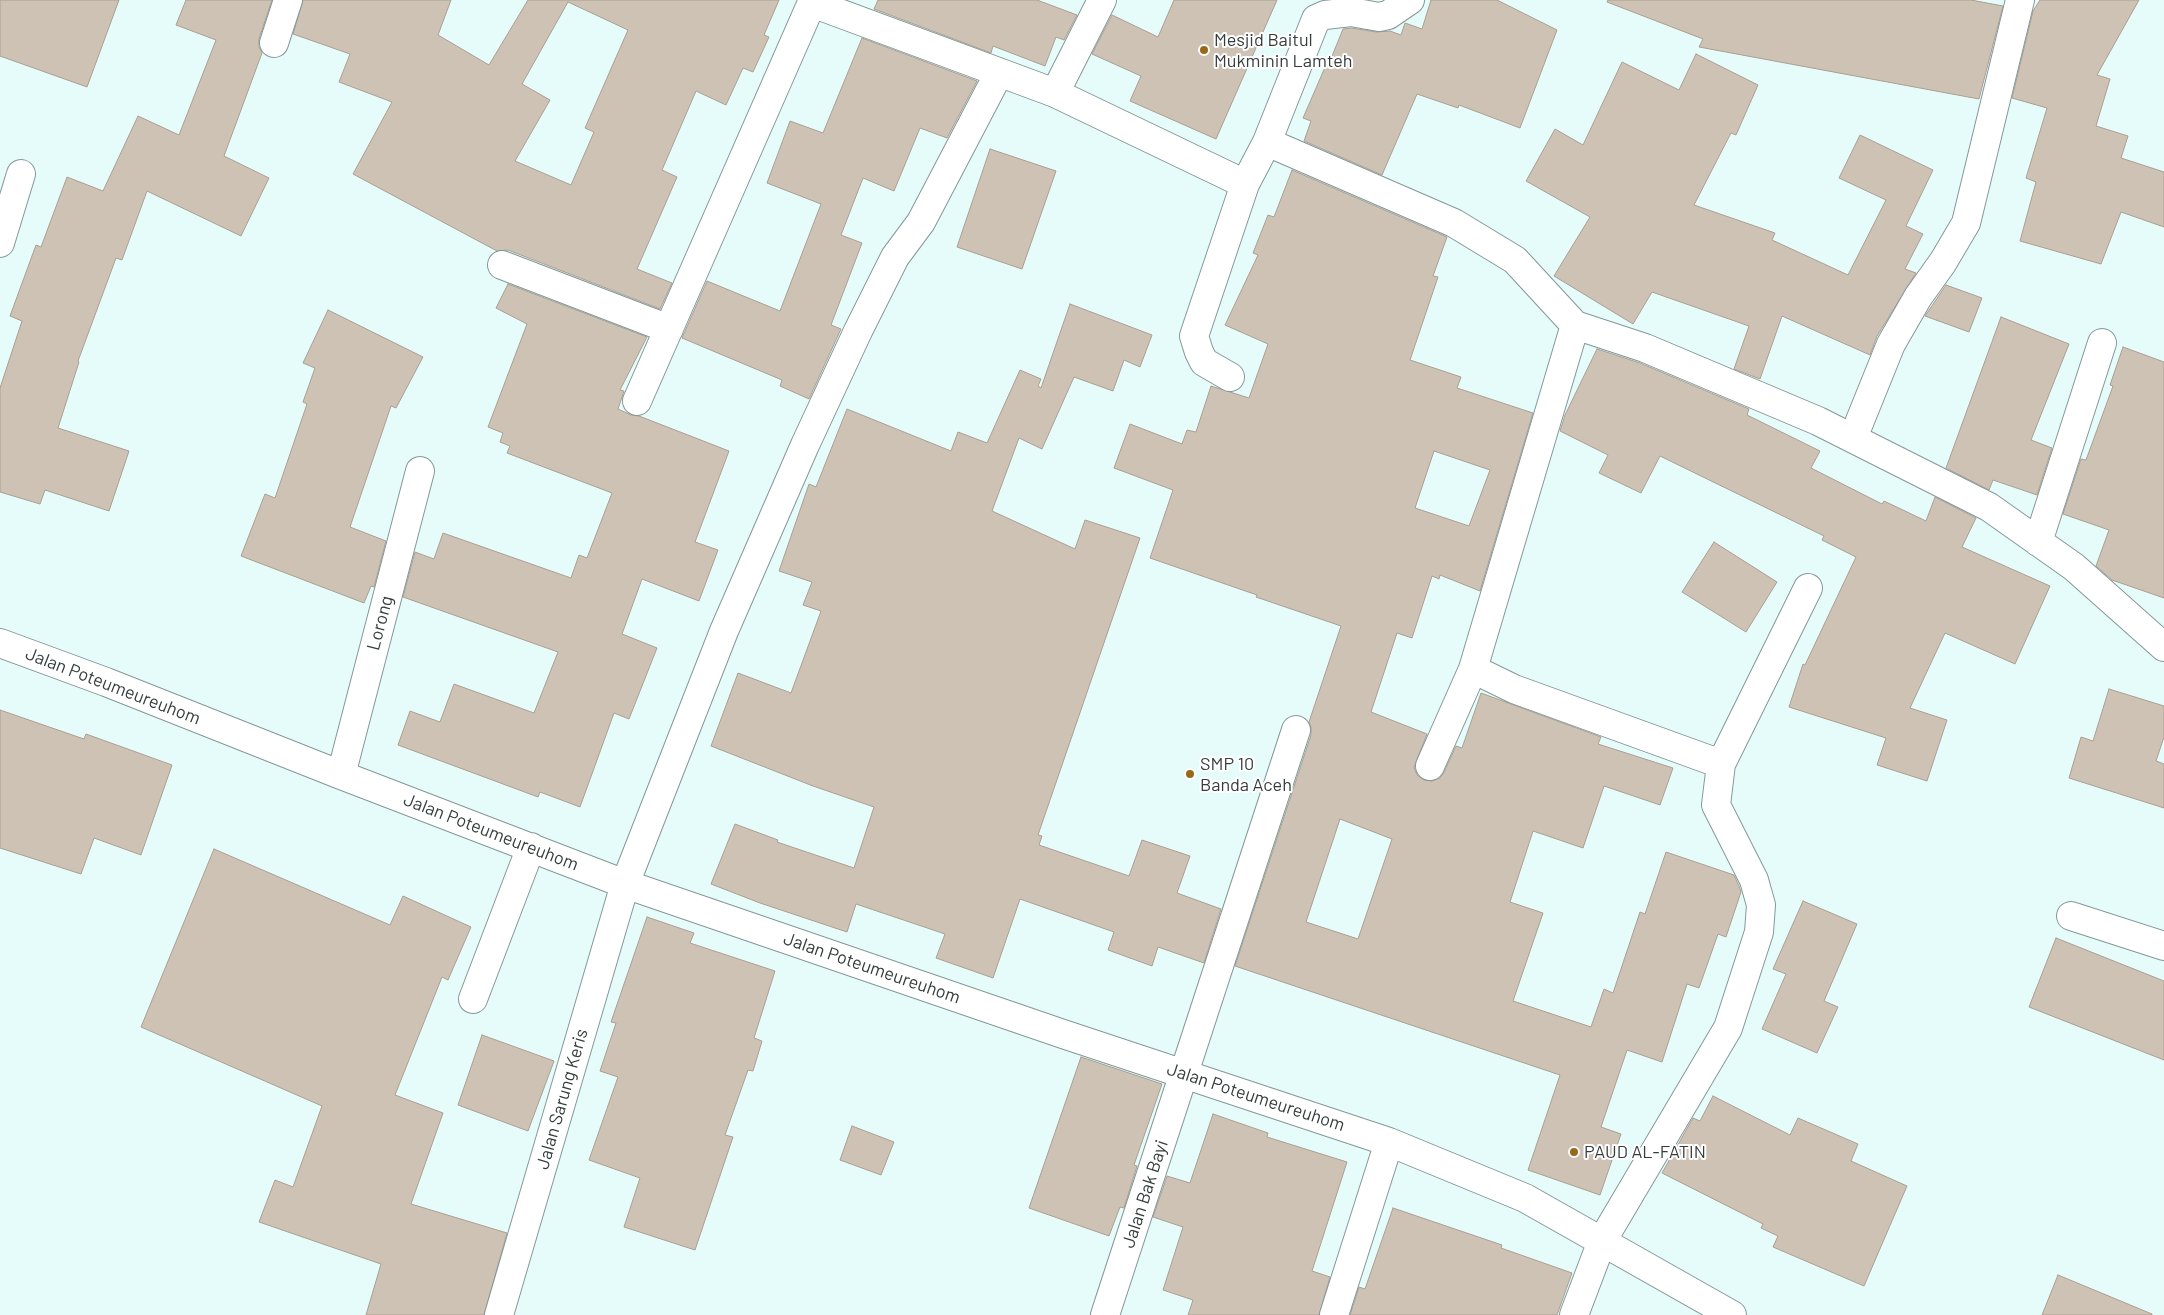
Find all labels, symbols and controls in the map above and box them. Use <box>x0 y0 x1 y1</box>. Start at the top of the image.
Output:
place label: Mesjid Baitul Mukminin Lamteh <box>1214 29 1352 72</box>
marker: Mesjid Baitul Mukminin Lamteh <box>1198 44 1210 56</box>
street label: Lorong <box>362 593 398 653</box>
street label: Jalan Poteumeureuhom <box>22 643 204 729</box>
place label: SMP 10 Banda Aceh <box>1200 753 1292 796</box>
marker: SMP 10 Banda Aceh <box>1184 768 1196 780</box>
street label: Jalan Poteumeureuhom <box>400 789 582 875</box>
street label: Jalan Poteumeureuhom <box>781 928 963 1008</box>
street label: Jalan Sarung Keris <box>532 1026 592 1172</box>
street label: Jalan Poteumeureuhom <box>1164 1058 1348 1136</box>
street label: Jalan Bak Bayi <box>1117 1137 1173 1251</box>
place label: PAUD AL-FATIN <box>1584 1141 1706 1163</box>
marker: PAUD AL-FATIN <box>1568 1146 1580 1158</box>

